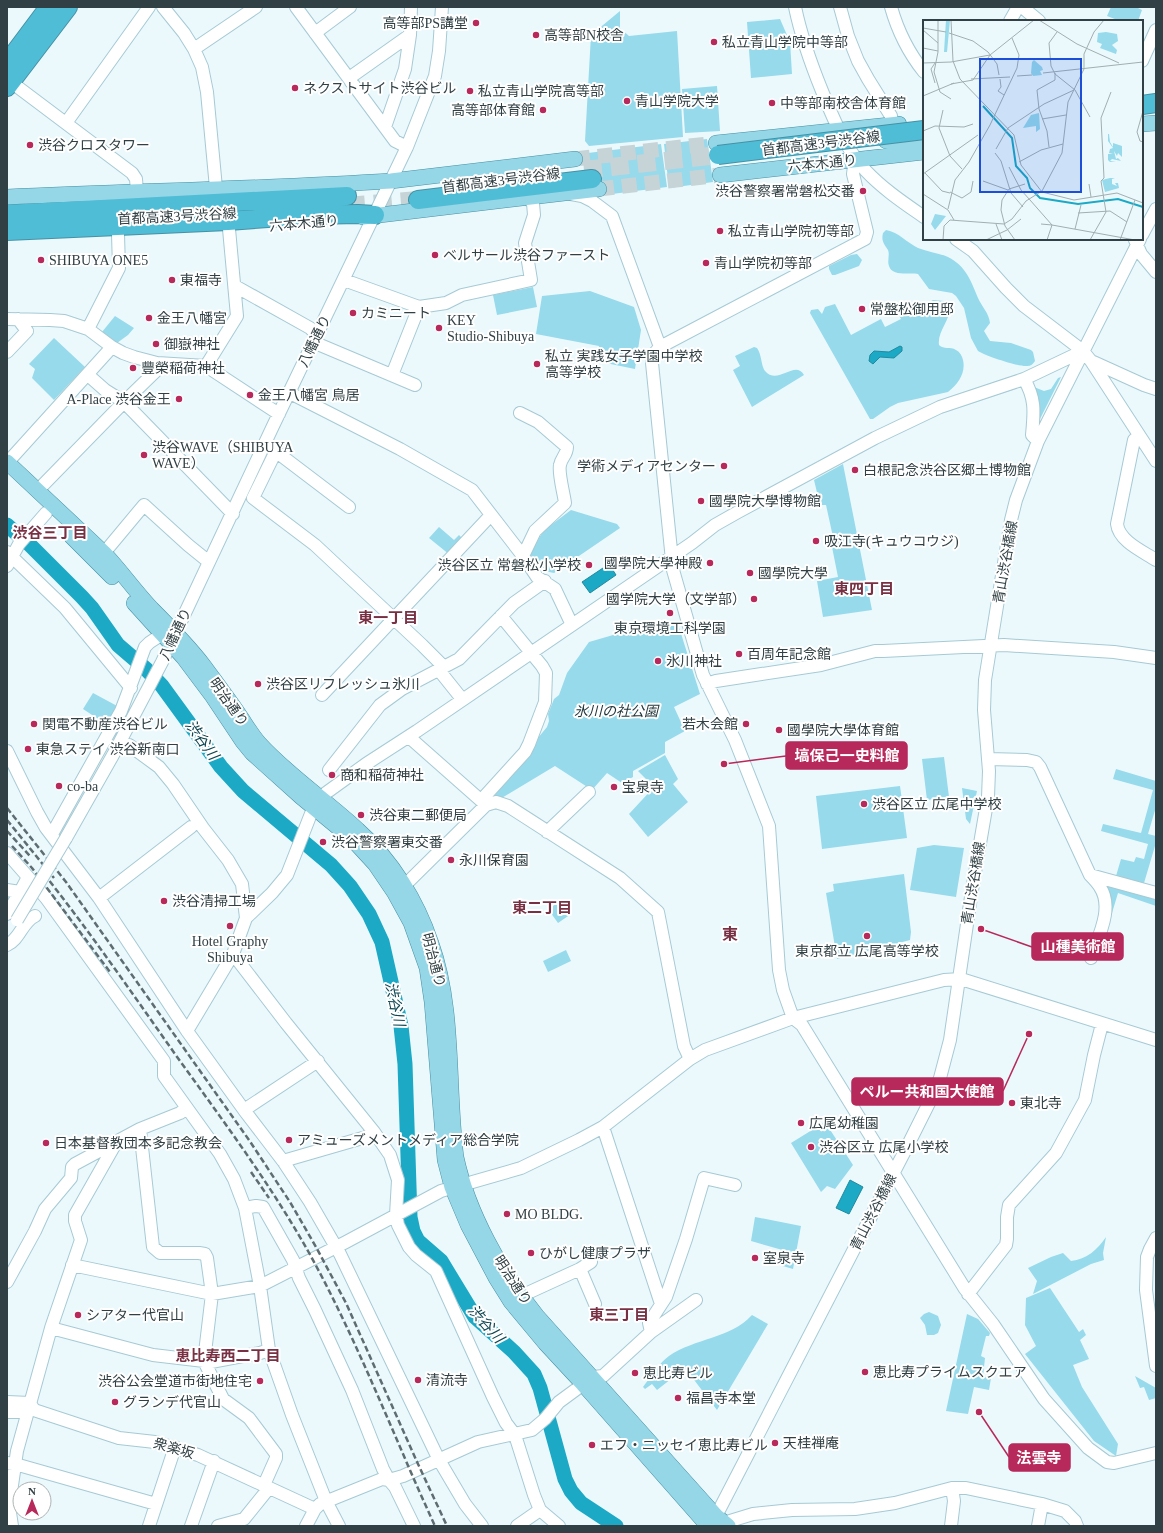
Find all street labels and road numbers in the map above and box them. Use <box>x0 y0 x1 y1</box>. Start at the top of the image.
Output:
street label: 首都高速3号渋谷線 <box>761 129 881 158</box>
street label: 六本木通り <box>786 152 858 175</box>
street label: 首都高速3号渋谷線 <box>441 166 561 195</box>
street label: 首都高速3号渋谷線 <box>117 206 237 227</box>
street label: 六本木通り <box>269 213 340 234</box>
street label: 八幡通り <box>295 313 333 370</box>
street label: 青山渋谷橋線 <box>991 519 1020 605</box>
street label: 八幡通り <box>157 606 194 663</box>
street label: 明治通り <box>206 675 251 730</box>
street label: 青山渋谷橋線 <box>960 840 987 926</box>
street label: 明治通り <box>419 931 448 989</box>
street label: 青山渋谷橋線 <box>848 1171 899 1253</box>
street label: 明治通り <box>491 1253 534 1308</box>
street label: 衆楽坂 <box>152 1435 196 1461</box>

